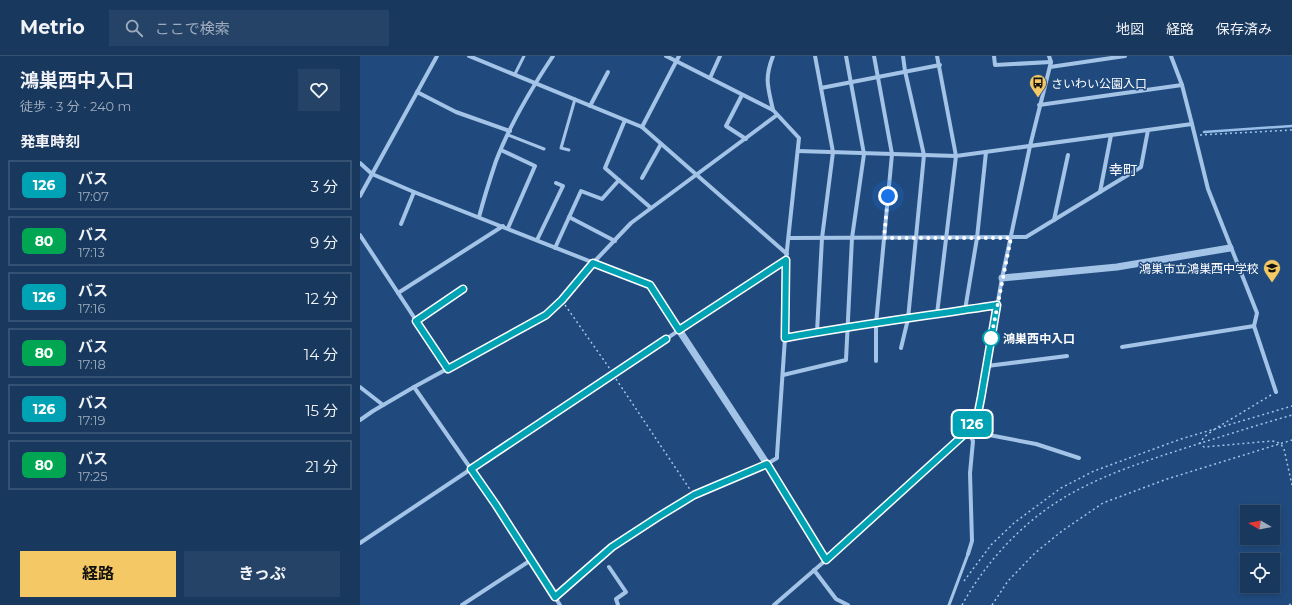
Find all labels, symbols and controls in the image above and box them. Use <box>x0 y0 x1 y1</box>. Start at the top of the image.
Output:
search box <box>109 10 389 46</box>
text: Metrio <box>20 16 85 39</box>
icon: search <box>123 17 145 39</box>
text: ここで検索 <box>155 19 230 38</box>
text: 地図 <box>1116 20 1144 38</box>
text: 経路 <box>1166 20 1194 38</box>
text: 保存済み <box>1216 20 1272 38</box>
text: 鴻巣西中入口 <box>20 69 134 92</box>
button: heart <box>298 69 340 111</box>
bus stop icon: さいわい公園入口 <box>1028 73 1048 98</box>
place label: さいわい公園入口 <box>1051 76 1147 91</box>
text: 徒歩 · 3 分 · 240 m <box>20 98 131 114</box>
text: 発車時刻 <box>20 132 80 151</box>
district label: 幸町 <box>1109 161 1137 179</box>
text: バス <box>78 169 108 188</box>
text: 126 <box>33 176 55 194</box>
text: 3 分 <box>311 177 338 196</box>
your location <box>878 186 898 206</box>
text: 17:07 <box>78 188 109 204</box>
text: バス <box>78 225 108 244</box>
text: 80 <box>35 232 53 250</box>
text: 9 分 <box>310 233 338 252</box>
text: 17:13 <box>78 244 105 260</box>
school or university icon: 鴻巣市立鴻巣西中学校 <box>1262 258 1282 283</box>
place label: 鴻巣市立鴻巣西中学校 <box>1139 261 1259 276</box>
text: バス <box>78 281 108 300</box>
text: 126 <box>33 288 55 306</box>
text: 12 分 <box>305 289 338 308</box>
text: 17:16 <box>78 300 105 316</box>
marker: 鴻巣西中入口 <box>982 329 1000 347</box>
place label: 鴻巣西中入口 <box>1003 331 1075 346</box>
text: バス <box>78 337 108 356</box>
text: 80 <box>35 344 53 362</box>
text: 14 分 <box>304 345 338 364</box>
text: 17:18 <box>78 356 106 372</box>
text: バス <box>78 393 108 412</box>
text: 126 <box>33 400 55 418</box>
text: 15 分 <box>305 401 338 420</box>
line badge: 126 <box>949 411 995 437</box>
text: 17:19 <box>78 412 105 428</box>
text: 126 <box>961 415 983 433</box>
text: バス <box>78 449 108 468</box>
text: 80 <box>35 456 53 474</box>
text: 21 分 <box>305 457 338 476</box>
text: 17:25 <box>78 468 108 484</box>
north arrow <box>1240 505 1280 545</box>
map controls <box>1240 505 1280 593</box>
button: 経路 <box>20 551 176 597</box>
button: きっぷ <box>184 551 340 597</box>
button: locate <box>1240 553 1280 593</box>

